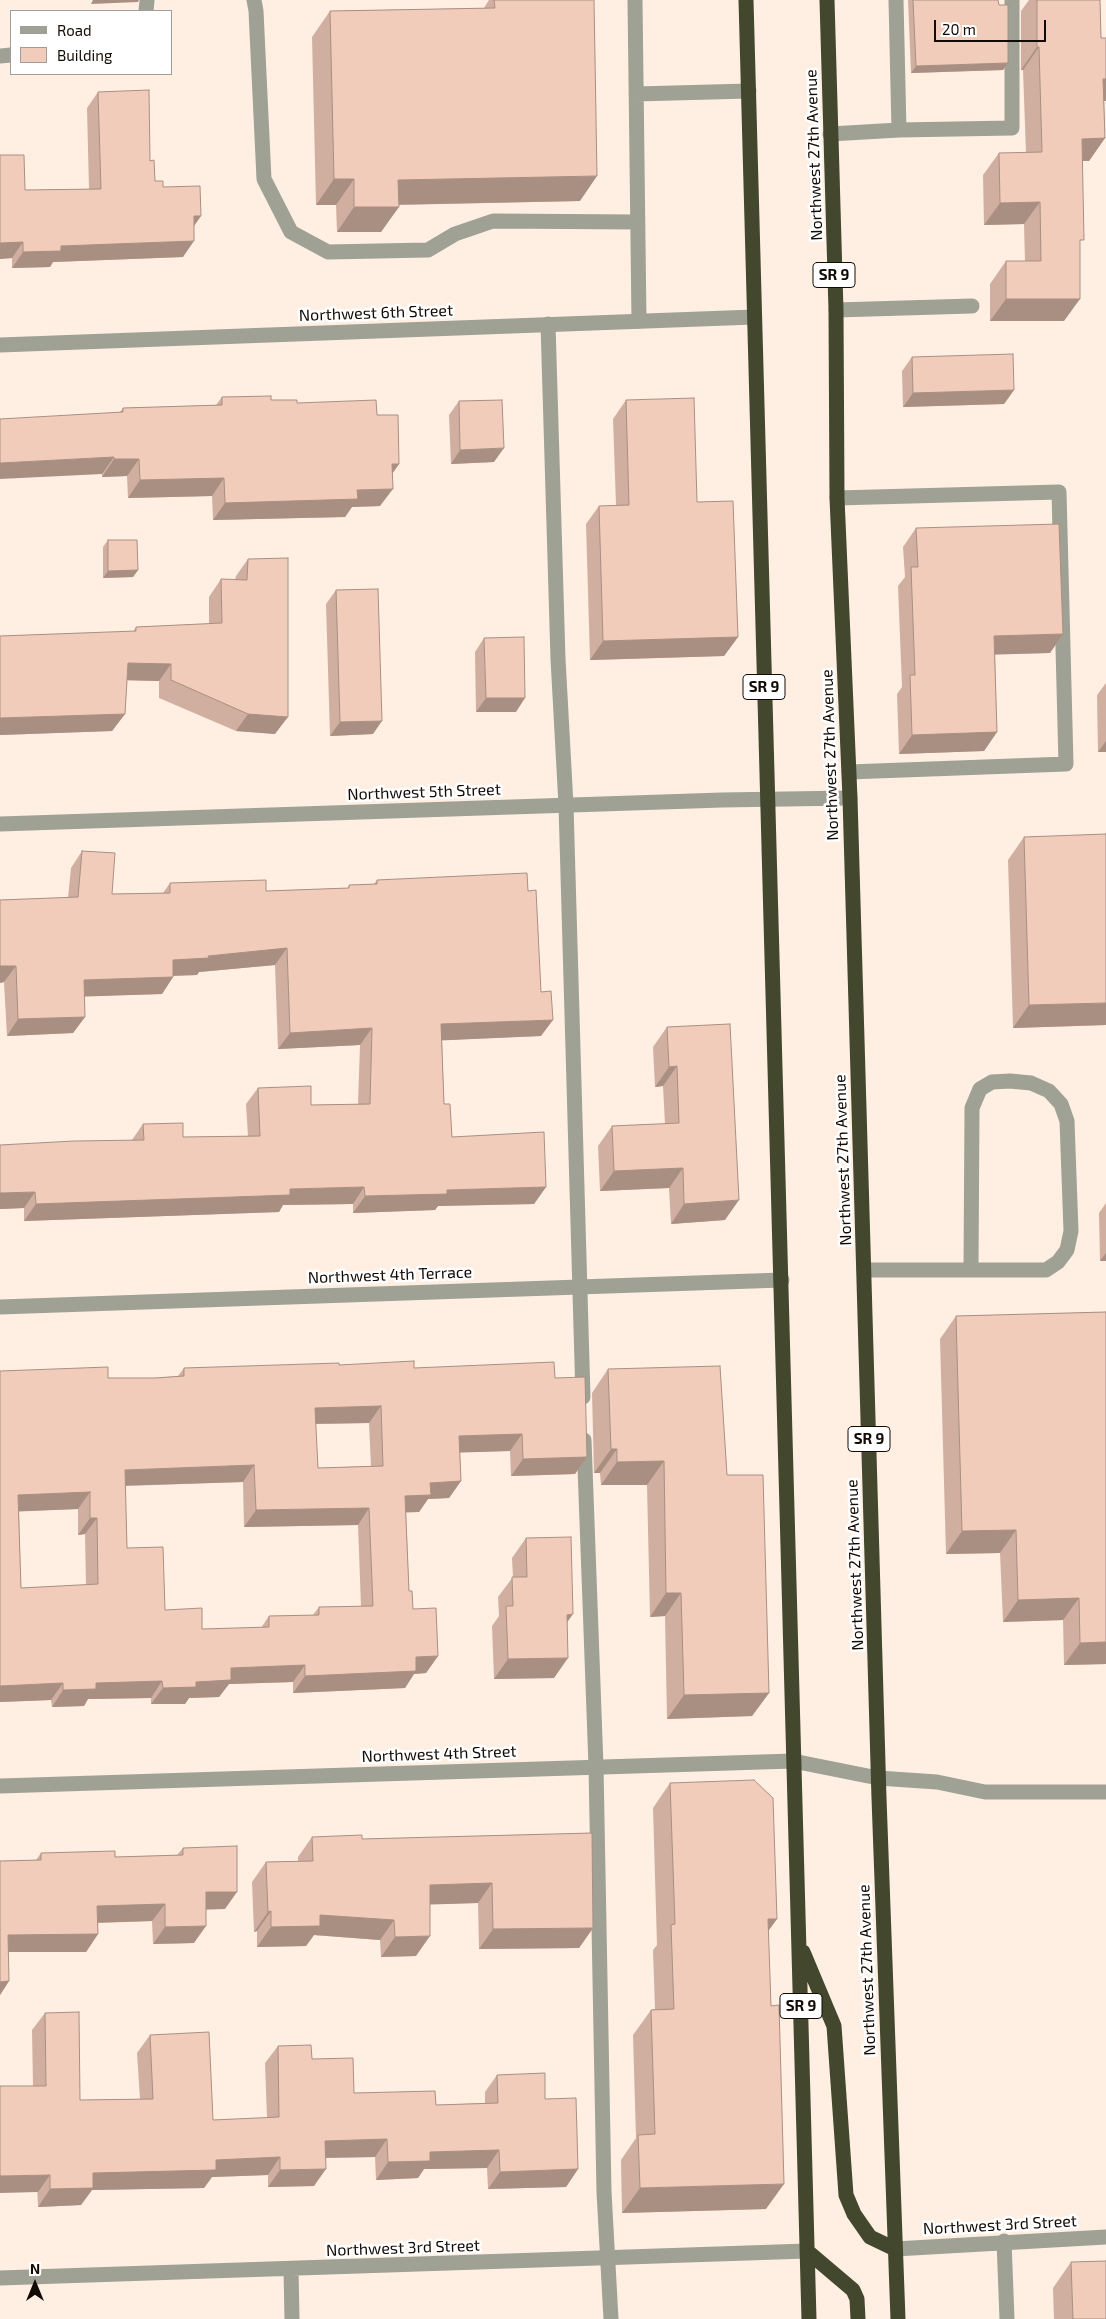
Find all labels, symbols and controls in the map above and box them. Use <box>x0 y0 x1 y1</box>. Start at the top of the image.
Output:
legend <box>10 10 172 75</box>
scale bar <box>936 10 1048 42</box>
text: 20 m <box>942 20 976 38</box>
text: Road <box>57 21 92 39</box>
text: Building <box>57 46 112 64</box>
street label: Northwest 27th Avenue <box>801 69 827 241</box>
road number: SR 9 <box>813 262 855 288</box>
street label: Northwest 6th Street <box>299 301 453 325</box>
street label: Northwest 27th Avenue <box>817 669 843 841</box>
road number: SR 9 <box>743 674 785 700</box>
street label: Northwest 5th Street <box>347 780 501 804</box>
street label: Northwest 27th Avenue <box>830 1074 856 1246</box>
street label: Northwest 4th Terrace <box>307 1263 473 1287</box>
road number: SR 9 <box>848 1426 890 1452</box>
street label: Northwest 27th Avenue <box>842 1479 868 1651</box>
street label: Northwest 4th Street <box>361 1742 517 1766</box>
street label: Northwest 27th Avenue <box>854 1884 880 2056</box>
road number: SR 9 <box>780 1994 822 2018</box>
street label: Northwest 3rd Street <box>923 2211 1077 2239</box>
street label: Northwest 3rd Street <box>326 2236 480 2260</box>
north arrow <box>10 2259 60 2309</box>
text: N <box>30 2260 40 2277</box>

